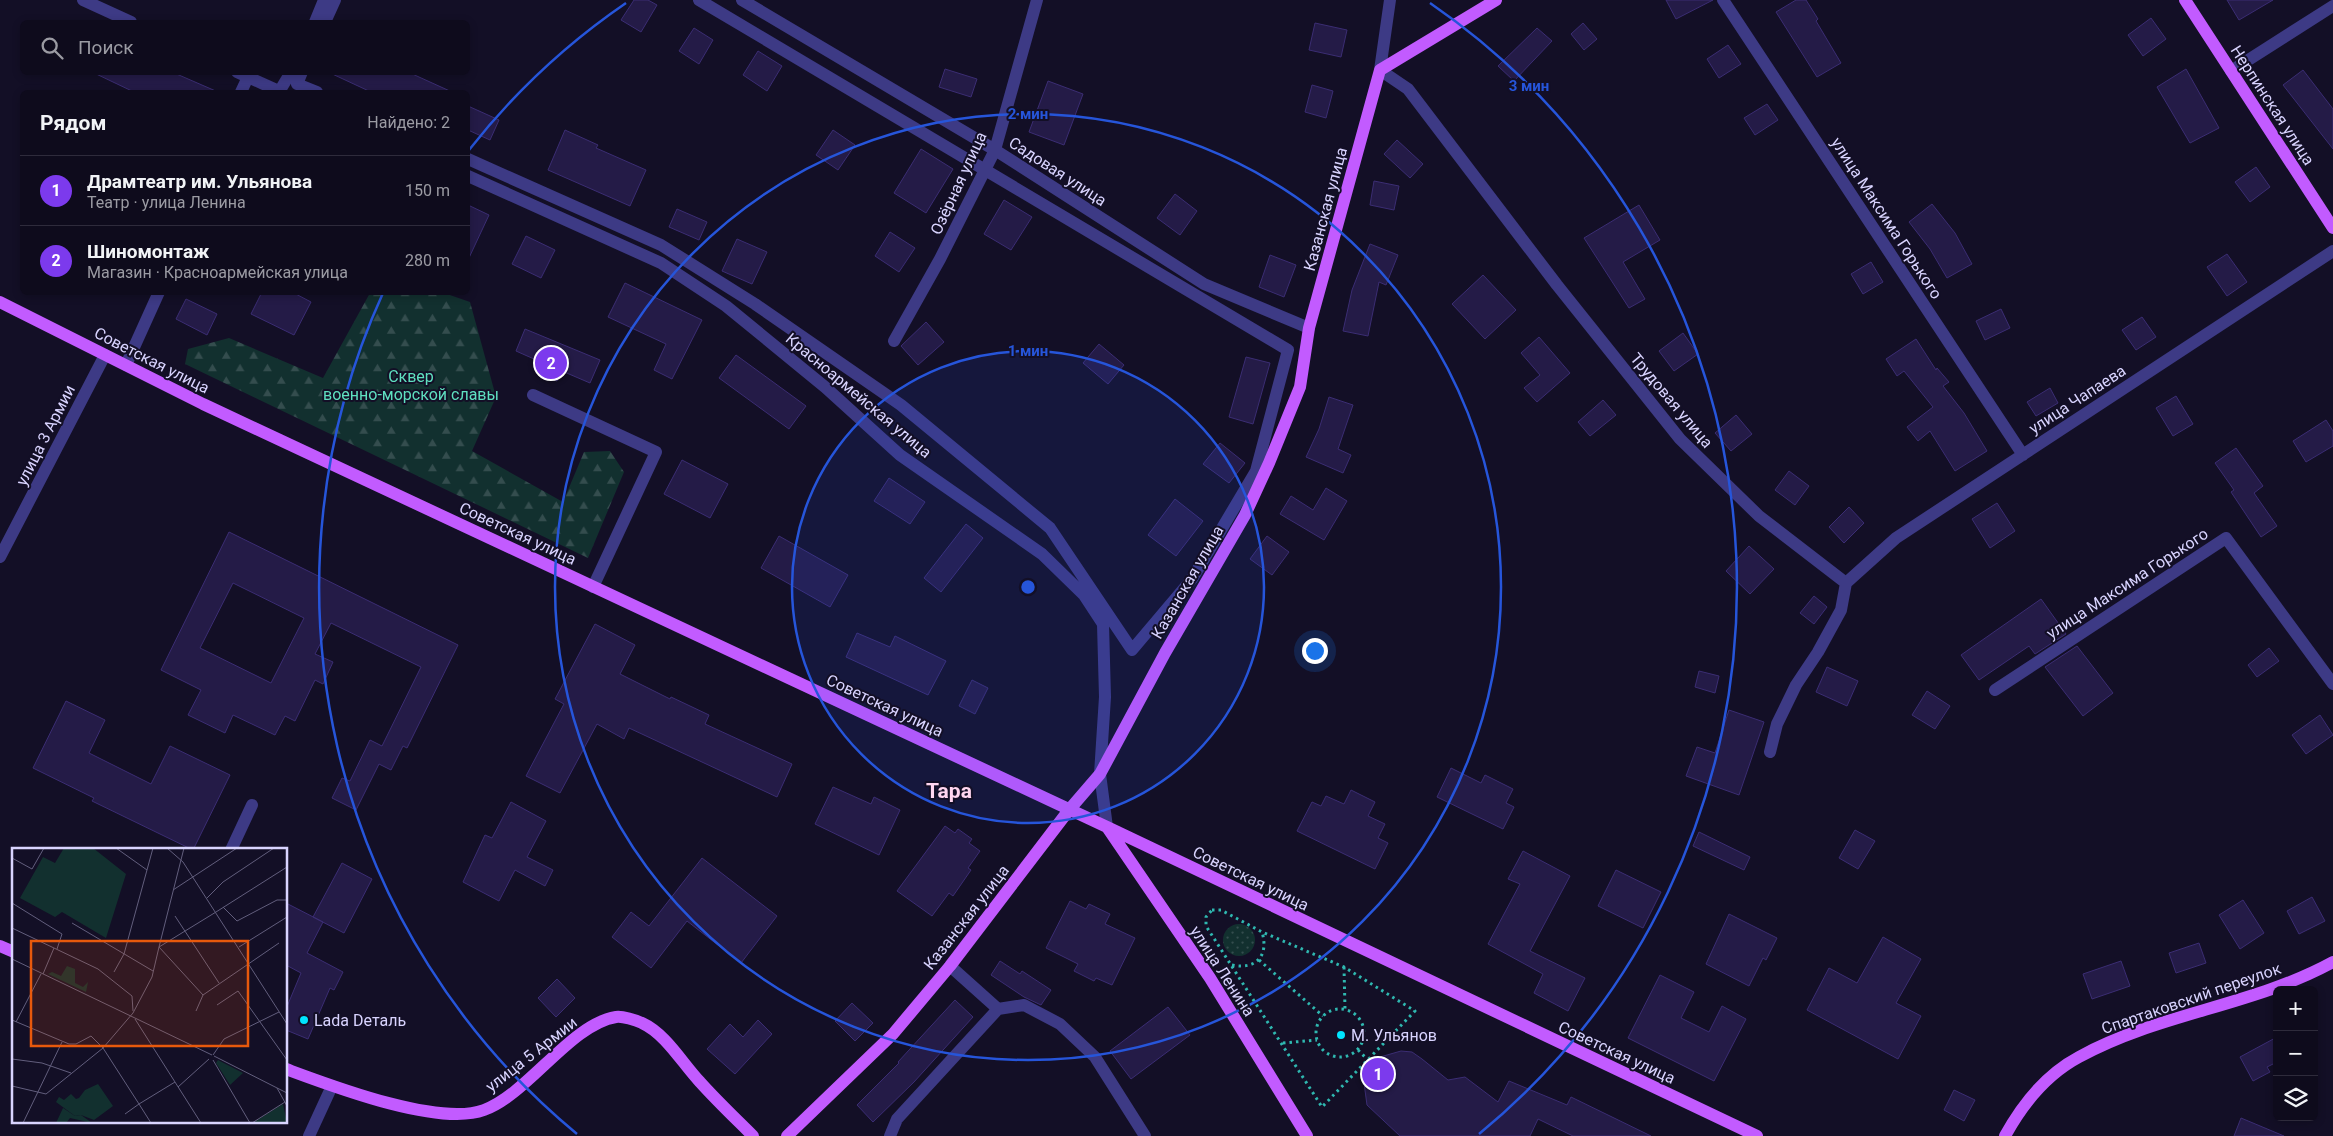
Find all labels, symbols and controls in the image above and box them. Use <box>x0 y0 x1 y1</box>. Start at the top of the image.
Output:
search box <box>20 20 470 75</box>
icon: search <box>38 34 66 62</box>
text: Поиск <box>78 36 134 59</box>
street label: Нерпинская улица <box>2227 42 2318 169</box>
text: 3 мин <box>1509 77 1549 95</box>
text: 2 мин <box>1008 105 1048 123</box>
text: Рядом <box>40 111 106 135</box>
text: Найдено: 2 <box>367 113 450 132</box>
street label: Озёрная улица <box>926 129 991 238</box>
street label: Садовая улица <box>1005 133 1110 210</box>
street label: улица Максима Горького <box>1827 134 1946 303</box>
street label: Казанская улица <box>1300 145 1351 273</box>
text: Драмтеатр им. Ульянова <box>87 170 312 193</box>
text: 1 <box>51 181 61 200</box>
text: 150 m <box>405 181 450 200</box>
text: Театр · улица Ленина <box>87 193 246 212</box>
text: Шиномонтаж <box>87 240 209 263</box>
text: 2 <box>51 251 61 270</box>
text: 280 m <box>405 251 450 270</box>
text: Магазин · Красноармейская улица <box>87 263 348 282</box>
street label: Советская улица <box>91 323 212 398</box>
street label: Красноармейская улица <box>782 329 935 462</box>
text: 1 мин <box>1008 342 1048 360</box>
pin: 2 <box>535 344 567 382</box>
street label: Трудовая улица <box>1626 349 1717 452</box>
street label: улица Чапаева <box>2025 361 2129 438</box>
park label: Сквер военно-морской славы <box>323 367 499 404</box>
street label: улица 3 Армии <box>12 382 79 489</box>
street label: Советская улица <box>456 498 579 569</box>
street label: Казанская улица <box>1147 522 1228 642</box>
street label: улица Максима Горького <box>2043 524 2212 643</box>
centre of rings <box>1019 578 1037 596</box>
your location <box>1302 638 1328 664</box>
street label: Советская улица <box>823 670 946 741</box>
district label: Тара <box>926 779 972 803</box>
street label: Советская улица <box>1190 842 1312 915</box>
inset map <box>12 848 288 1124</box>
street label: Казанская улица <box>920 861 1013 973</box>
street label: улица Ленина <box>1186 922 1259 1020</box>
street label: Спартаковский переулок <box>2099 959 2284 1038</box>
map controls <box>2273 986 2318 1121</box>
button: + <box>2273 986 2318 1031</box>
place label: Lada Dеталь <box>314 1011 406 1030</box>
street label: улица 5 Армии <box>482 1013 581 1096</box>
marker: Lada Dеталь <box>298 1014 310 1026</box>
street label: Советская улица <box>1555 1017 1678 1088</box>
place label: М. Ульянов <box>1351 1026 1437 1045</box>
marker: М. Ульянов <box>1335 1029 1347 1041</box>
button: − <box>2273 1031 2318 1076</box>
pin: 1 <box>1362 1055 1394 1093</box>
button: layers <box>2273 1076 2318 1121</box>

